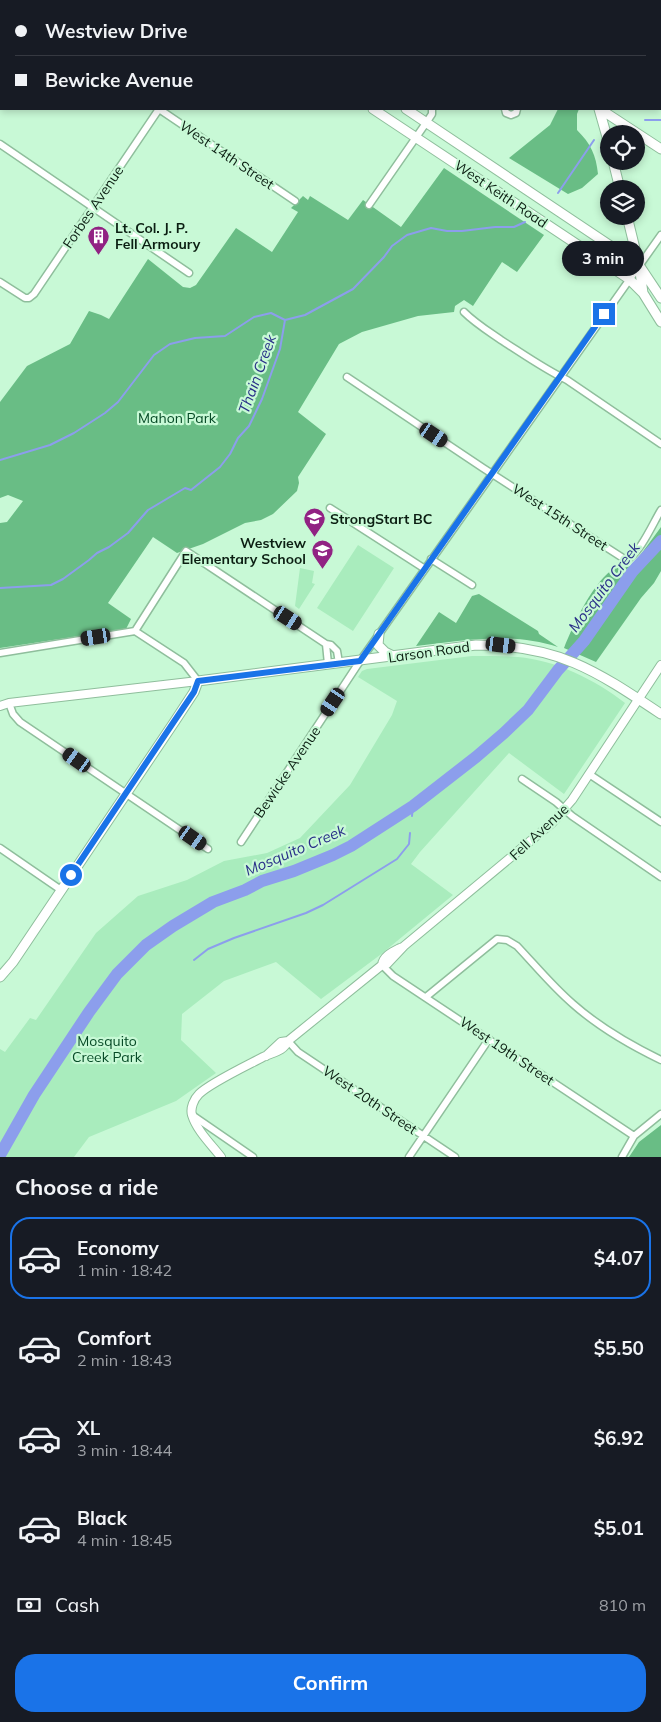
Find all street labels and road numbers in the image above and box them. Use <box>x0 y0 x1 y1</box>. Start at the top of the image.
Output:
street label: West 14th Street <box>176 117 278 193</box>
street label: West Keith Road <box>451 156 551 232</box>
street label: Forbes Avenue <box>59 162 127 252</box>
street label: West 15th Street <box>509 479 611 555</box>
street label: Larson Road <box>387 637 471 667</box>
street label: Bewicke Avenue <box>250 723 324 821</box>
street label: Fell Avenue <box>506 800 572 864</box>
street label: West 19th Street <box>456 1013 558 1089</box>
street label: West 20th Street <box>319 1062 421 1138</box>

